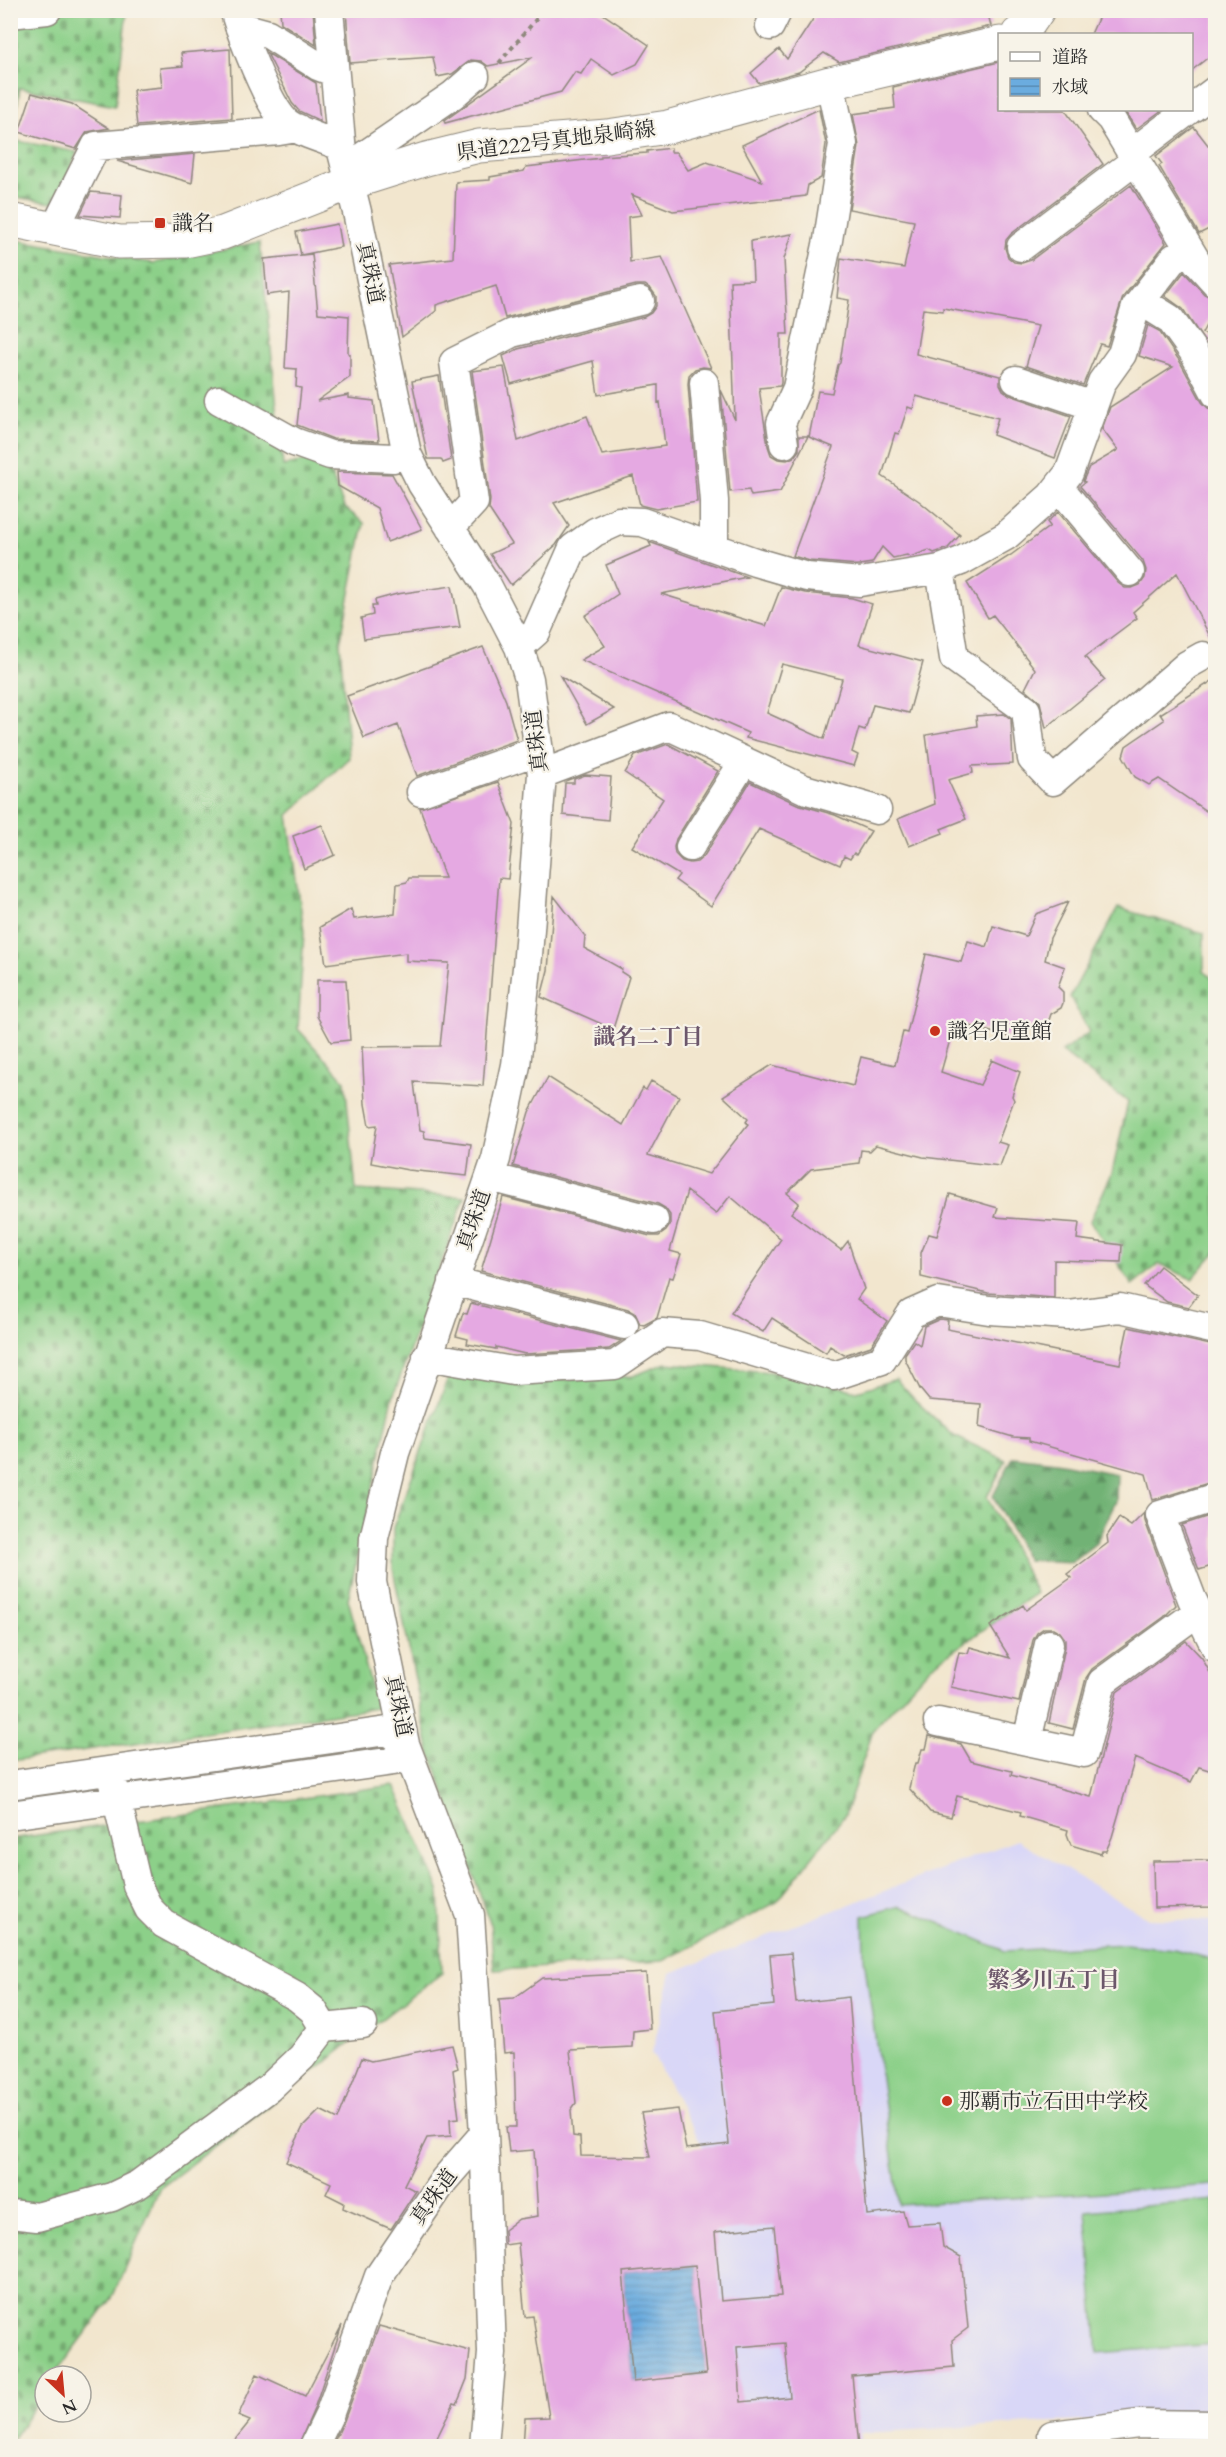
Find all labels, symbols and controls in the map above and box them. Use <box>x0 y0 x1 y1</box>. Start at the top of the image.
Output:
legend <box>998 33 1193 111</box>
text: 道路 <box>1052 45 1088 70</box>
text: 水域 <box>1052 75 1088 100</box>
street label: 県道222号真地泉崎線 <box>455 114 657 168</box>
place label: 識名 <box>172 209 214 238</box>
marker: 識名 <box>153 216 167 230</box>
street label: 真珠道 <box>349 239 391 307</box>
street label: 真珠道 <box>519 708 555 774</box>
place label: 識名児童館 <box>947 1017 1052 1046</box>
district label: 識名二丁目 <box>593 1022 703 1052</box>
marker: 識名児童館 <box>928 1024 942 1038</box>
street label: 真珠道 <box>450 1185 498 1255</box>
street label: 真珠道 <box>377 1672 419 1740</box>
district label: 繁多川五丁目 <box>988 1965 1120 1995</box>
place label: 那覇市立石田中学校 <box>959 2087 1148 2116</box>
marker: 那覇市立石田中学校 <box>940 2094 954 2108</box>
street label: 真珠道 <box>404 2163 464 2231</box>
north arrow <box>33 2364 93 2424</box>
text: N <box>58 2394 80 2420</box>

